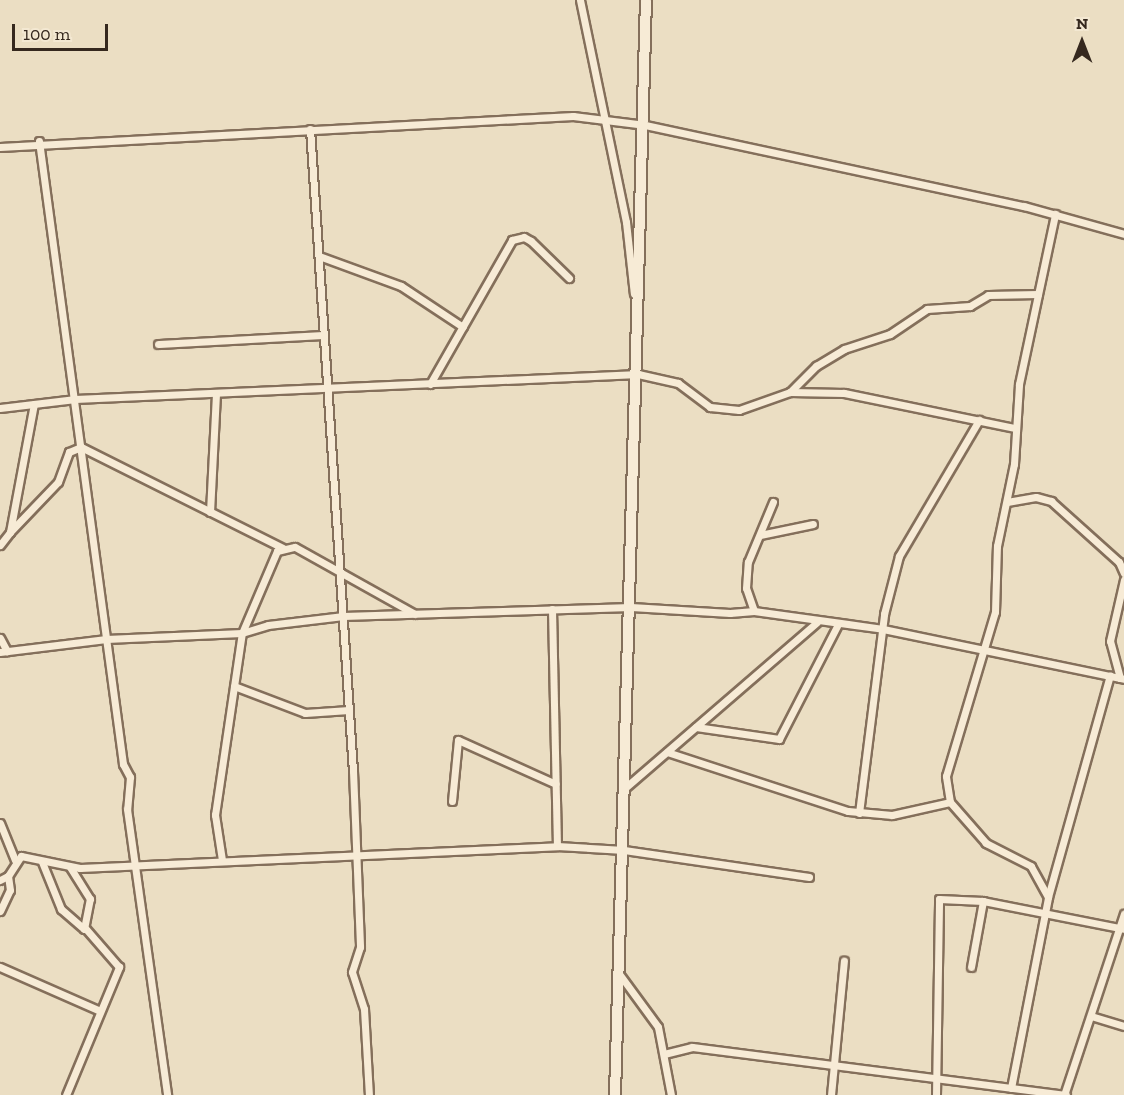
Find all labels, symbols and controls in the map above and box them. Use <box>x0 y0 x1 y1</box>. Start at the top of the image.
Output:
scale bar <box>15 12 111 50</box>
north arrow <box>1052 12 1112 72</box>
text: N <box>1076 14 1088 33</box>
text: 100 m <box>23 23 70 45</box>

